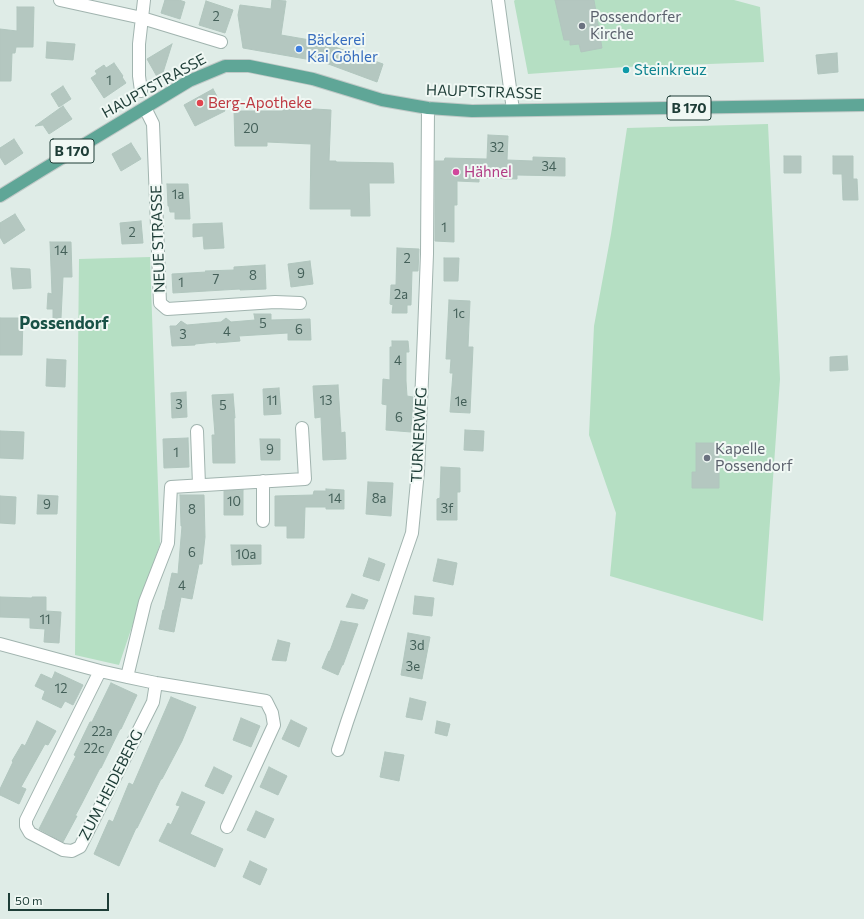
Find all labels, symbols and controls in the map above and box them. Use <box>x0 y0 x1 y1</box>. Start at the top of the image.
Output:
place label: Possendorfer Kirche <box>590 8 681 43</box>
house number: 2 <box>212 9 220 25</box>
marker: Possendorfer Kirche <box>577 21 587 31</box>
place label: Bäckerei Kai Göhler <box>307 31 378 66</box>
marker: Bäckerei Kai Göhler <box>294 44 304 54</box>
street label: HAUPTSTRASSE <box>99 50 209 122</box>
place label: Steinkreuz <box>634 61 707 79</box>
marker: Steinkreuz <box>621 65 631 75</box>
house number: 1 <box>106 73 112 89</box>
street label: HAUPTSTRASSE <box>426 81 542 103</box>
place label: Berg-Apotheke <box>208 94 312 112</box>
road number: B 170 <box>667 96 711 120</box>
marker: Berg-Apotheke <box>195 98 205 108</box>
house number: 20 <box>243 121 259 137</box>
road number: B 170 <box>50 139 94 163</box>
house number: 32 <box>490 140 504 156</box>
house number: 34 <box>541 159 557 175</box>
place label: Hähnel <box>464 163 512 181</box>
marker: Hähnel <box>451 167 461 177</box>
street label: NEUE STRASSE <box>147 185 169 293</box>
house number: 1a <box>172 187 184 203</box>
house number: 1 <box>441 220 447 236</box>
house number: 2 <box>128 225 136 241</box>
house number: 14 <box>54 243 68 259</box>
house number: 2 <box>403 251 411 267</box>
house number: 9 <box>297 266 305 282</box>
house number: 8 <box>249 268 257 284</box>
house number: 7 <box>213 272 219 288</box>
house number: 1 <box>178 275 184 291</box>
house number: 2a <box>394 287 408 303</box>
house number: 1c <box>453 306 465 322</box>
district label: Possendorf <box>19 313 109 333</box>
house number: 5 <box>259 316 267 332</box>
house number: 6 <box>295 322 303 338</box>
house number: 4 <box>223 324 231 340</box>
house number: 3 <box>179 327 187 343</box>
house number: 4 <box>394 353 402 369</box>
street label: TURNERWEG <box>408 387 430 483</box>
house number: 11 <box>266 393 278 409</box>
house number: 13 <box>320 393 332 409</box>
house number: 1e <box>455 394 467 410</box>
house number: 3 <box>175 397 183 413</box>
house number: 5 <box>219 398 227 414</box>
house number: 6 <box>395 410 403 426</box>
place label: Kapelle Possendorf <box>715 440 793 475</box>
house number: 9 <box>266 442 274 458</box>
house number: 1 <box>173 445 179 461</box>
marker: Kapelle Possendorf <box>702 453 712 463</box>
house number: 14 <box>328 491 342 507</box>
house number: 8a <box>372 491 386 507</box>
house number: 10 <box>227 494 241 510</box>
house number: 9 <box>43 497 51 513</box>
house number: 3f <box>441 501 453 517</box>
house number: 8 <box>188 502 196 518</box>
house number: 6 <box>188 545 196 561</box>
house number: 10a <box>236 547 256 563</box>
house number: 4 <box>178 578 186 594</box>
house number: 11 <box>39 612 51 628</box>
house number: 3d <box>410 638 424 654</box>
house number: 3e <box>406 659 420 675</box>
house number: 12 <box>55 681 67 697</box>
house number: 22a <box>91 724 113 740</box>
street label: ZUM HEIDEBERG <box>75 727 147 843</box>
house number: 22c <box>84 741 104 757</box>
scale bar <box>10 885 111 911</box>
text: 50 m <box>15 893 43 907</box>

